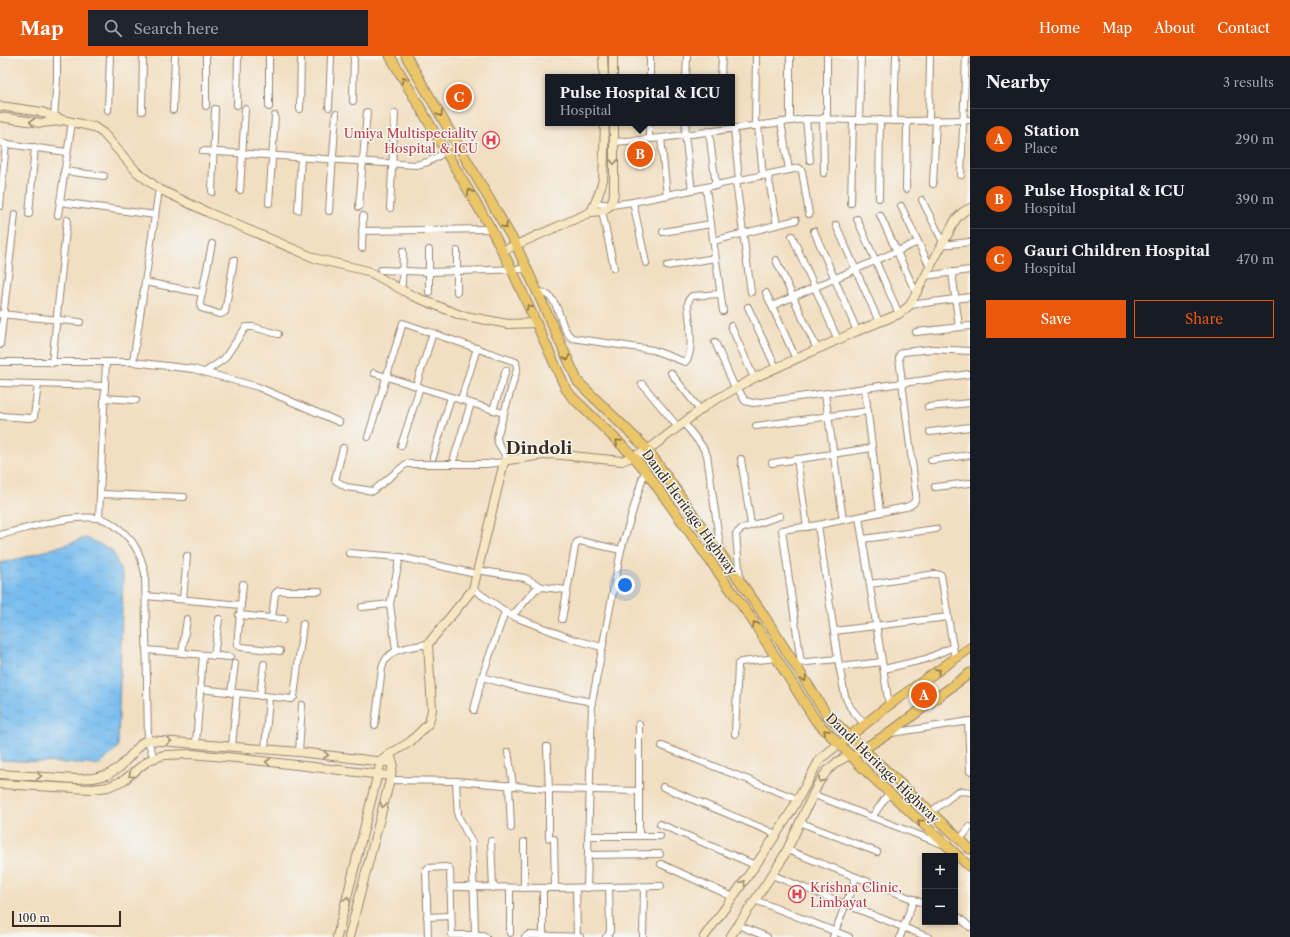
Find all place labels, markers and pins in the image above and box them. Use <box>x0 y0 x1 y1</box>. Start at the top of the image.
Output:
pin: C <box>446 82 472 112</box>
place label: Umiya Multispeciality Hospital & ICU <box>344 125 479 156</box>
hospital icon: Umiya Multispeciality Hospital & ICU <box>481 130 501 150</box>
pin: B <box>627 139 653 169</box>
pin: A <box>911 680 937 710</box>
place label: Krishna Clinic, Limbayat <box>810 879 902 910</box>
hospital icon: Krishna Clinic, Limbayat <box>787 884 807 904</box>

